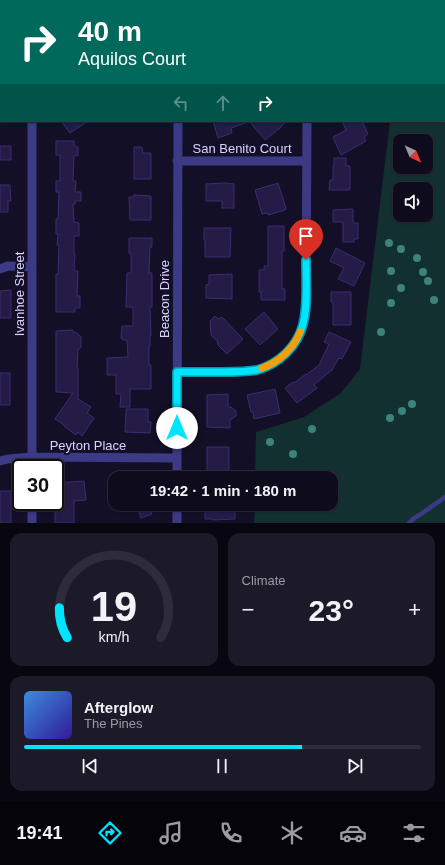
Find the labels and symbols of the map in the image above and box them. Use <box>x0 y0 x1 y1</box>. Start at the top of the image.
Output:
north arrow <box>393 134 433 174</box>
street label: San Benito Court <box>192 141 292 156</box>
pin <box>289 219 323 260</box>
street label: Ivanhoe Street <box>12 251 27 336</box>
street label: Beacon Drive <box>157 260 172 338</box>
position arrow <box>156 407 198 449</box>
street label: Peyton Place <box>50 438 126 453</box>
speed limit sign: 30 <box>12 459 64 511</box>

